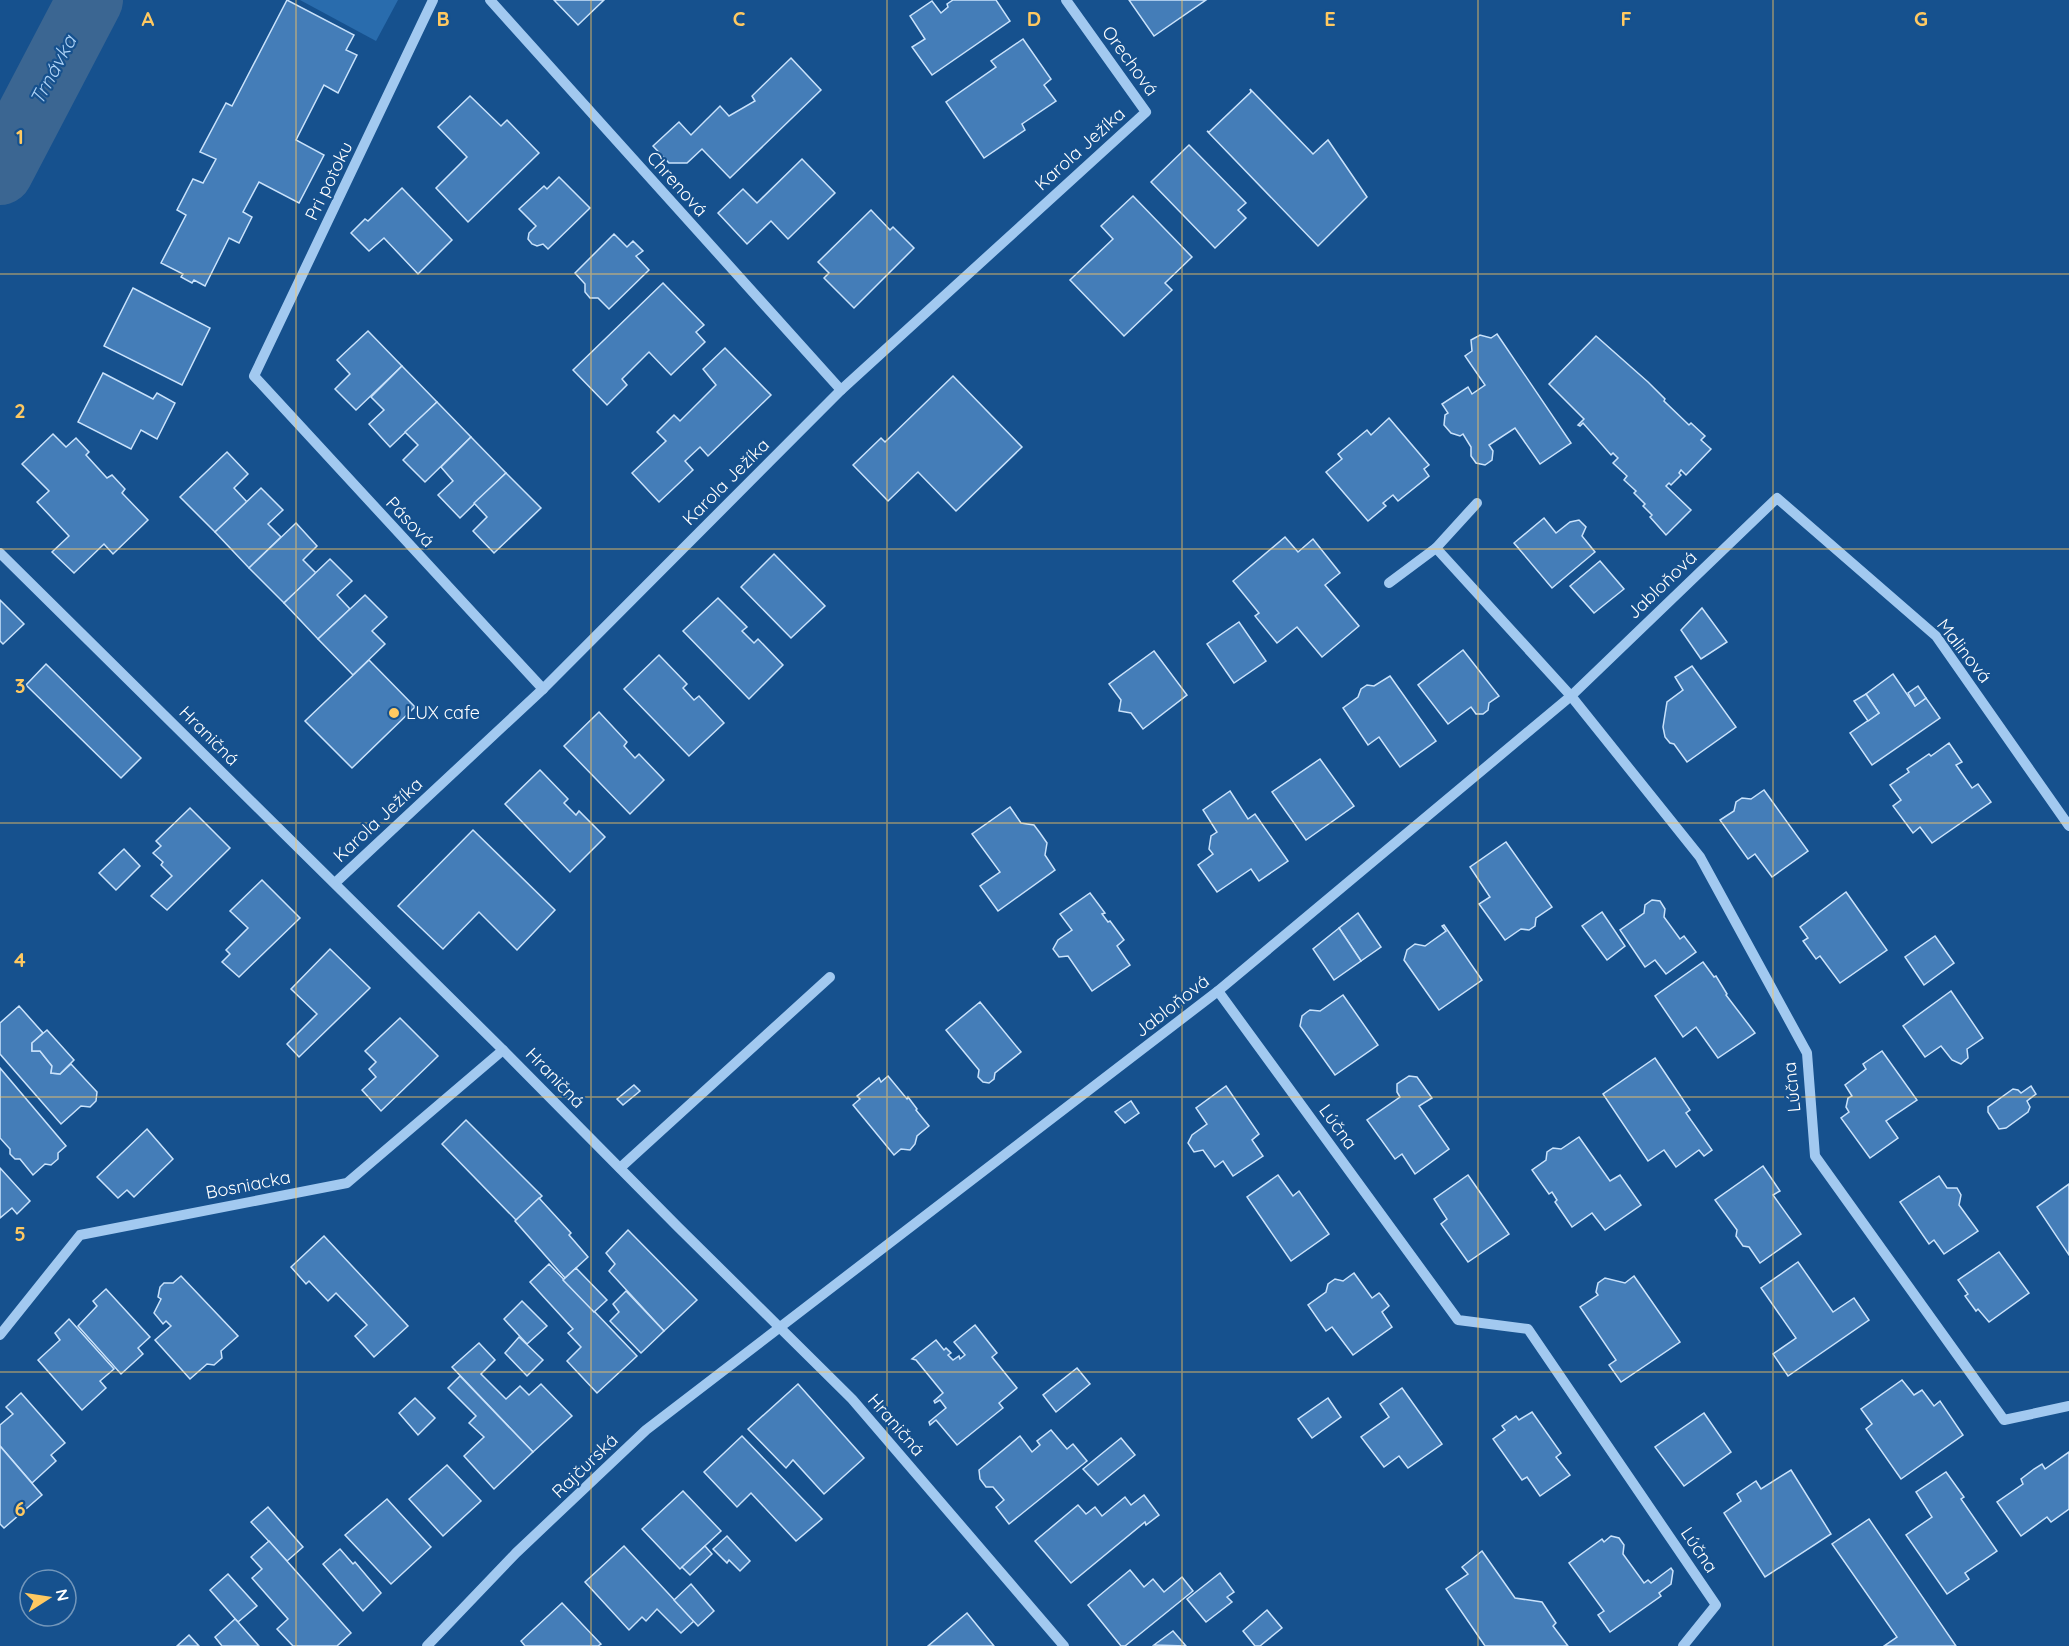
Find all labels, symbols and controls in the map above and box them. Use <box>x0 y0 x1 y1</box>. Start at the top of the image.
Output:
text: A <box>142 6 155 31</box>
text: B <box>436 6 450 31</box>
text: C <box>733 6 746 31</box>
text: D <box>1027 6 1041 31</box>
text: E <box>1324 6 1336 31</box>
text: F <box>1620 6 1632 31</box>
text: G <box>1914 6 1928 31</box>
street label: Orechová <box>1097 21 1164 100</box>
water label: Trnávka <box>24 29 82 109</box>
street label: Karola Ježíka <box>1030 102 1130 195</box>
text: 1 <box>16 124 24 149</box>
street label: Pri potoku <box>300 138 357 224</box>
street label: Chrenová <box>642 146 713 221</box>
text: 2 <box>14 398 26 423</box>
street label: Karola Ježíka <box>677 433 774 530</box>
street label: Pásová <box>381 491 440 552</box>
street label: Jabloňová <box>1622 546 1701 624</box>
street label: Malinová <box>1932 614 1997 687</box>
text: 3 <box>15 673 25 698</box>
street label: Hraničná <box>175 701 244 770</box>
place label: LUX cafe <box>406 701 480 724</box>
marker: LUX cafe <box>387 706 401 720</box>
street label: Karola Ježíka <box>328 772 427 867</box>
text: 4 <box>14 947 26 972</box>
street label: Jabloňová <box>1130 969 1214 1042</box>
street label: Hraničná <box>521 1043 590 1113</box>
street label: Lúčna <box>1777 1061 1806 1113</box>
street label: Lúčna <box>1314 1100 1363 1154</box>
street label: Bosniacka <box>204 1165 292 1204</box>
text: 5 <box>14 1221 26 1246</box>
street label: Hraničná <box>863 1389 930 1461</box>
street label: Rajčurská <box>547 1428 623 1503</box>
text: 6 <box>14 1496 26 1521</box>
street label: Lúčna <box>1676 1522 1723 1577</box>
north arrow <box>18 1568 78 1628</box>
text: N <box>52 1587 74 1603</box>

